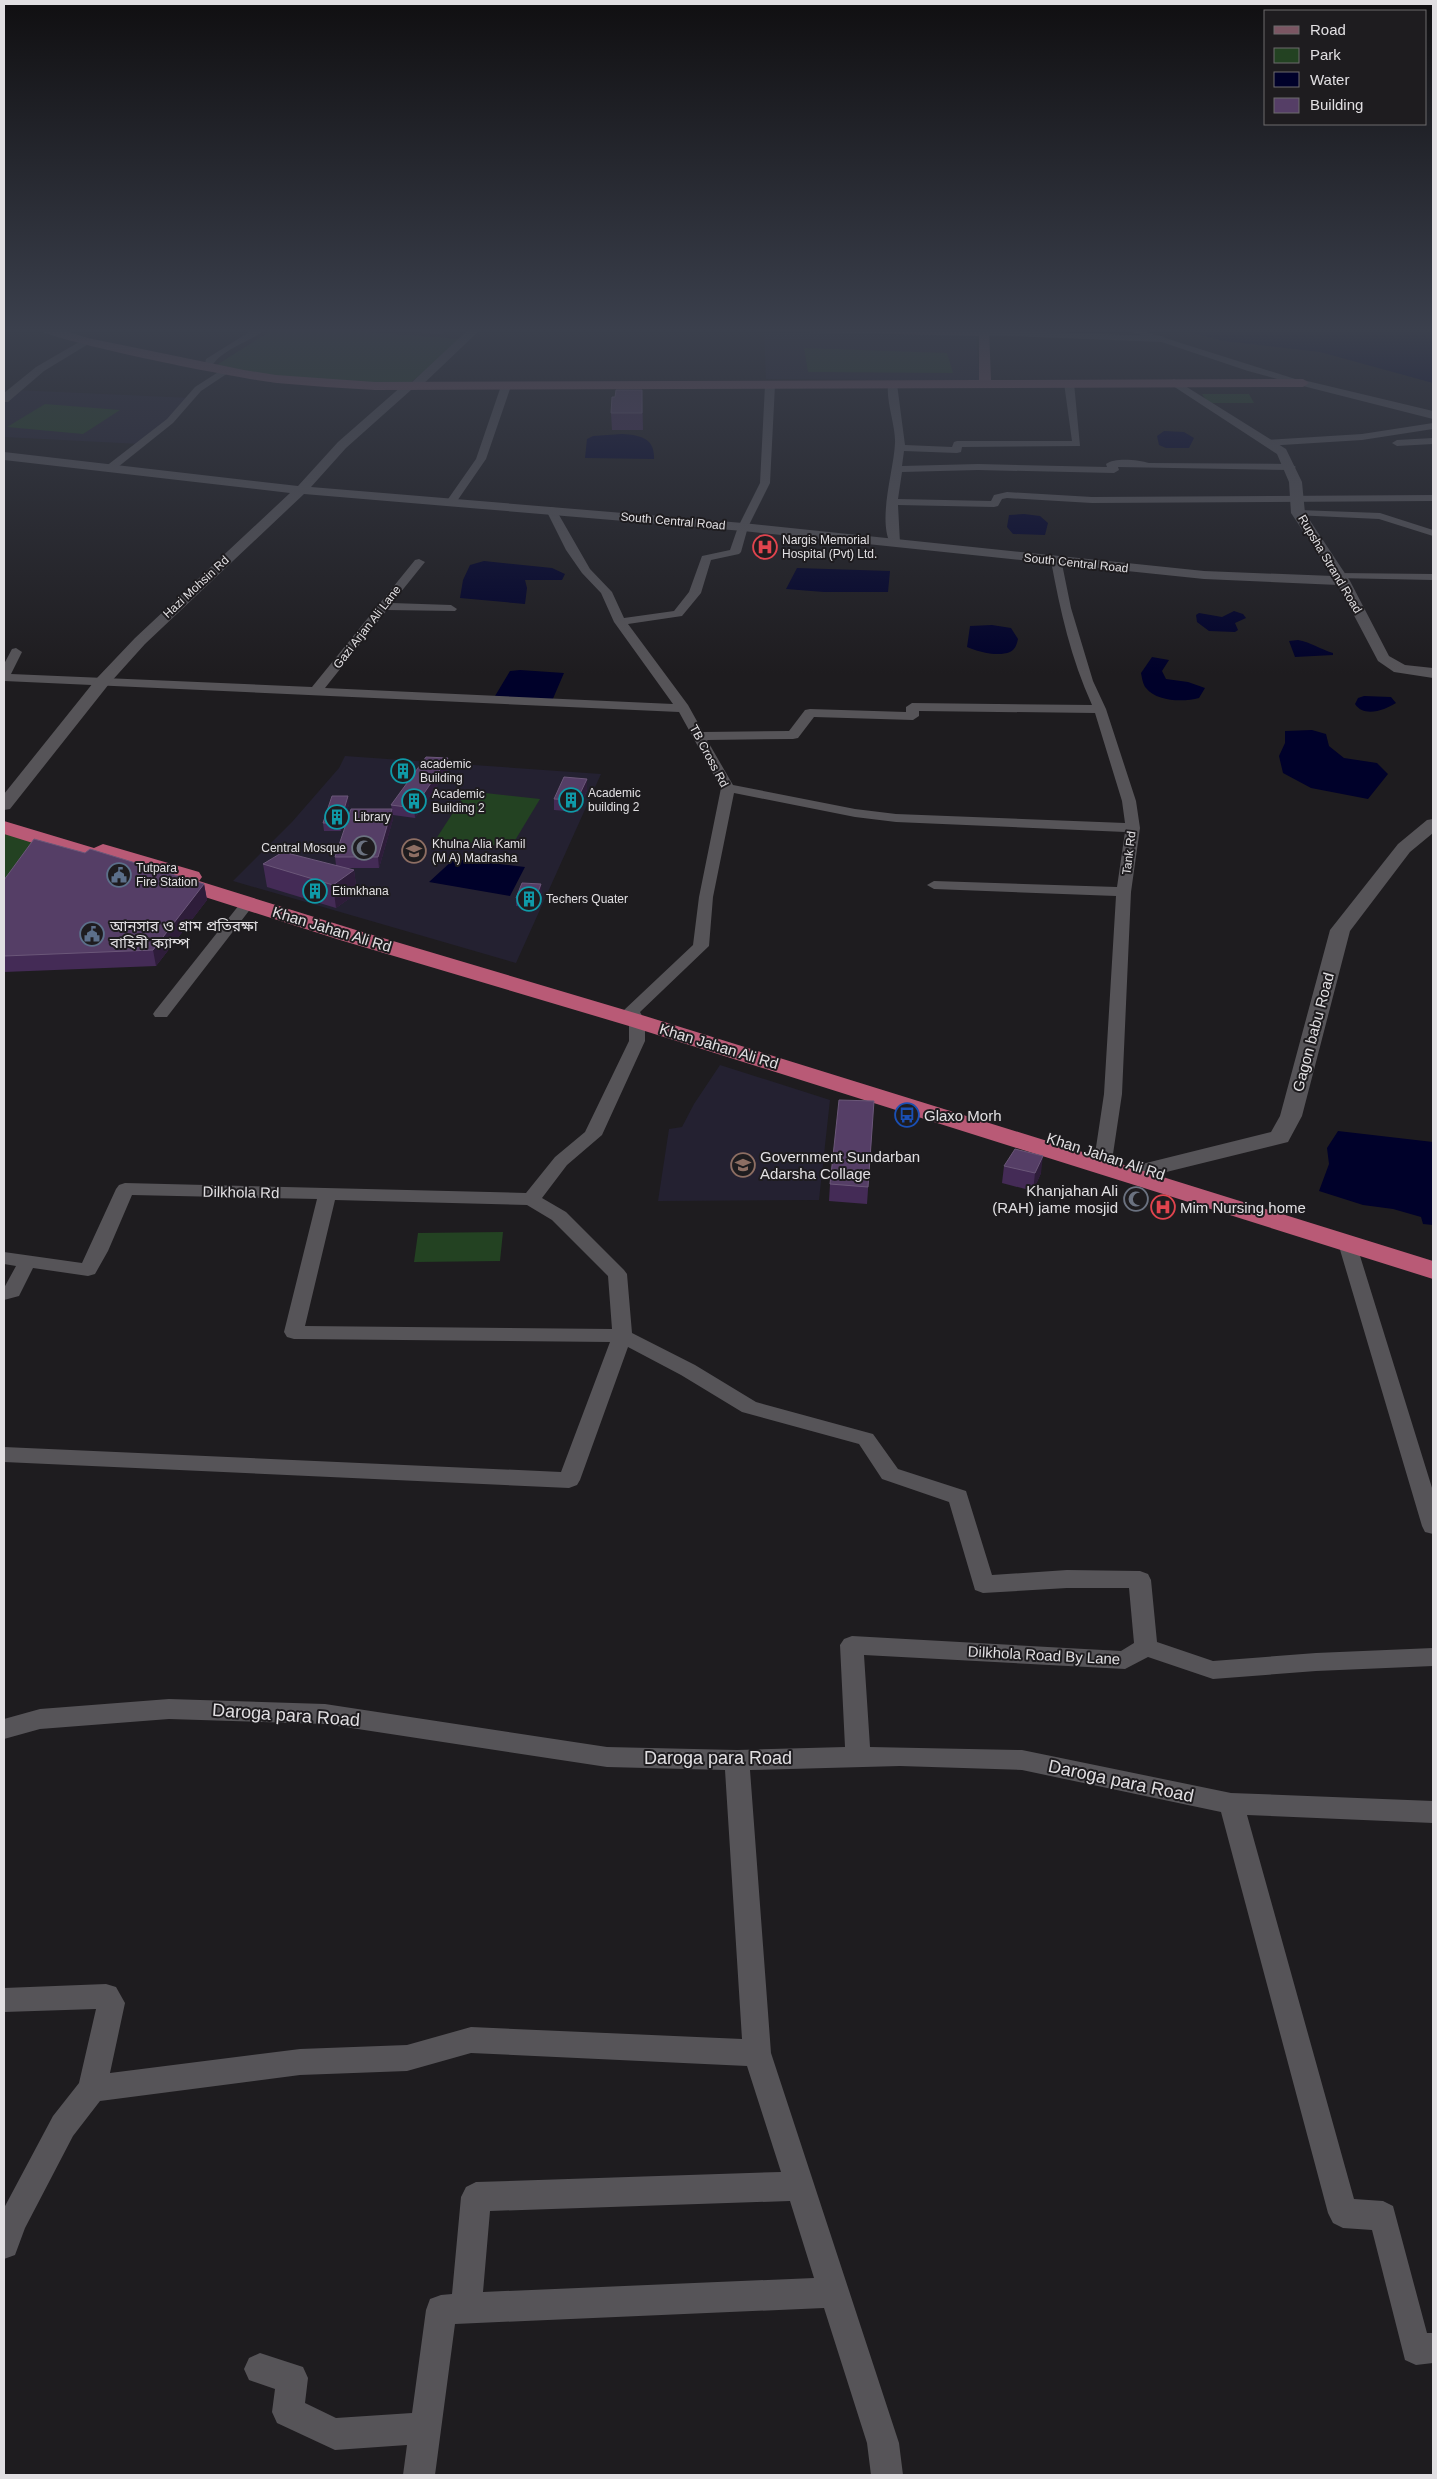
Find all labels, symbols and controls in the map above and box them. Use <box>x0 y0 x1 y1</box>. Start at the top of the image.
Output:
legend <box>1264 10 1427 125</box>
text: Road <box>1310 21 1346 38</box>
text: Park <box>1310 46 1341 63</box>
text: Water <box>1310 71 1349 88</box>
text: Building <box>1310 96 1363 113</box>
street label: South Central Road <box>620 509 726 533</box>
street label: Rupsha Strand Road <box>1295 512 1365 616</box>
place label: Nargis Memorial Hospital (Pvt) Ltd. <box>782 533 877 561</box>
hospital icon: Nargis Memorial Hospital (Pvt) Ltd. <box>752 534 778 560</box>
street label: South Central Road <box>1023 551 1129 575</box>
street label: Hazi Mohsin Rd <box>160 553 232 621</box>
street label: Gazi Arjan Ali Lane <box>330 582 404 671</box>
street label: TB Cross Rd <box>687 722 731 790</box>
place label: academic Building <box>420 757 471 785</box>
building icon: academic Building <box>390 758 416 784</box>
place label: Academic building 2 <box>588 786 641 814</box>
place label: Academic Building 2 <box>432 787 485 815</box>
building icon: Academic building 2 <box>558 787 584 813</box>
building icon: Academic Building 2 <box>401 788 427 814</box>
building icon: Library <box>324 804 350 830</box>
place label: Library <box>354 810 391 824</box>
street label: Tank Rd <box>1119 830 1139 876</box>
mosque icon: Central Mosque <box>351 835 377 861</box>
place label: Khulna Alia Kamil (M A) Madrasha <box>432 837 525 865</box>
school or university icon: Khulna Alia Kamil (M A) Madrasha <box>401 838 427 864</box>
place label: Central Mosque <box>261 841 346 855</box>
place label: Tutpara Fire Station <box>136 861 197 889</box>
public building icon: Tutpara Fire Station <box>106 862 132 888</box>
building icon: Etimkhana <box>302 878 328 904</box>
place label: Etimkhana <box>332 884 389 898</box>
building icon: Techers Quater <box>516 886 542 912</box>
place label: Techers Quater <box>546 892 628 906</box>
street label: Khan Jahan Ali Rd <box>271 903 393 955</box>
place label: আনসার ও গ্রাম প্রতিরক্ষা বাহিনী ক্যাম্প <box>109 917 259 951</box>
public building icon: আনসার ও গ্রাম প্রতিরক্ষা বাহিনী ক্যাম্প <box>79 921 105 947</box>
street label: Gagon babu Road <box>1289 971 1337 1093</box>
street label: Khan Jahan Ali Rd <box>658 1020 780 1072</box>
bus stop icon: Glaxo Morh <box>894 1102 920 1128</box>
place label: Glaxo Morh <box>924 1107 1002 1124</box>
street label: Khan Jahan Ali Rd <box>1045 1129 1167 1183</box>
place label: Government Sundarban Adarsha Collage <box>760 1148 920 1182</box>
school or university icon: Government Sundarban Adarsha Collage <box>730 1152 756 1178</box>
place label: Khanjahan Ali (RAH) jame mosjid <box>992 1182 1118 1216</box>
street label: Dilkhola Rd <box>203 1183 279 1201</box>
mosque icon: Khanjahan Ali (RAH) jame mosjid <box>1123 1186 1149 1212</box>
hospital icon: Mim Nursing home <box>1150 1194 1176 1220</box>
place label: Mim Nursing home <box>1180 1199 1306 1216</box>
street label: Dilkhola Road By Lane <box>967 1643 1121 1667</box>
street label: Daroga para Road <box>211 1700 361 1730</box>
street label: Daroga para Road <box>644 1748 792 1768</box>
street label: Daroga para Road <box>1046 1756 1196 1806</box>

